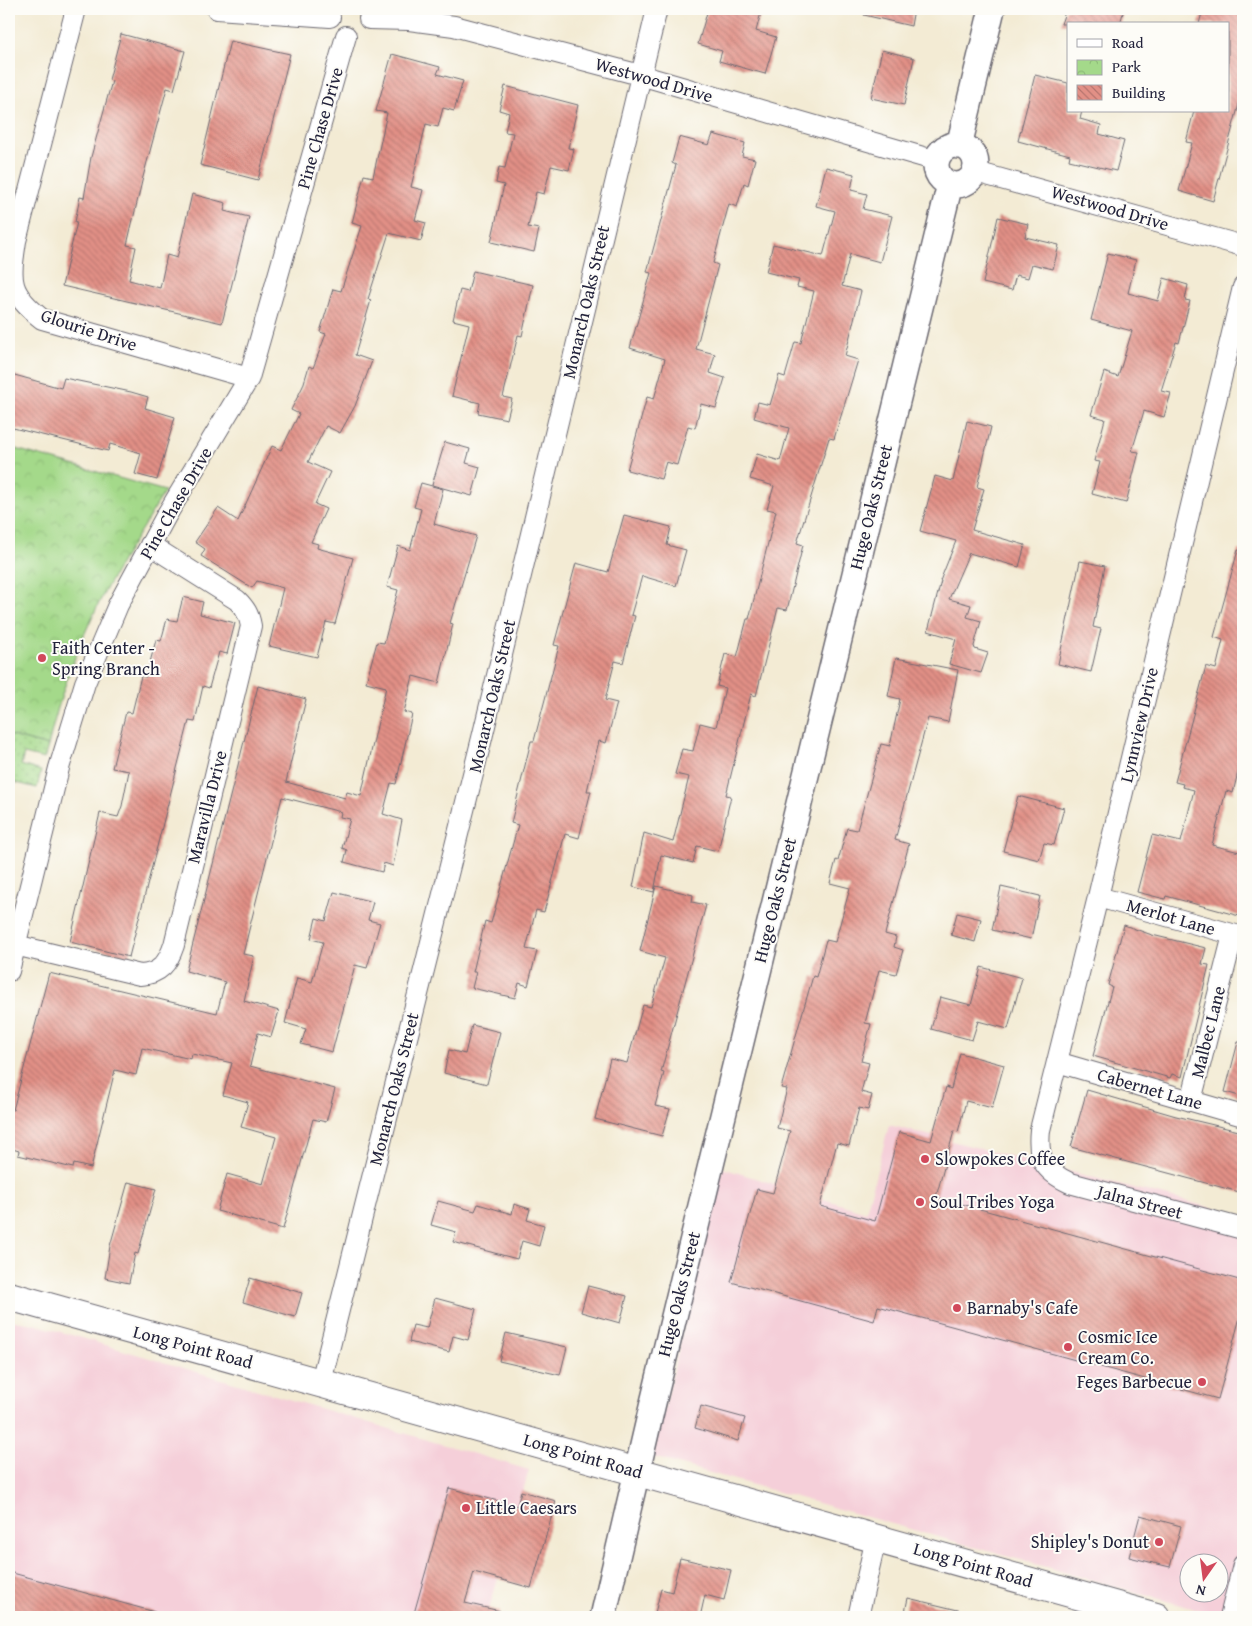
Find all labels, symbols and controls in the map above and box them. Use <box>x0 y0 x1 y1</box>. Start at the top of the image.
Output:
legend <box>1067 22 1230 112</box>
text: Road <box>1112 32 1143 53</box>
street label: Westwood Drive <box>592 50 716 109</box>
text: Park <box>1112 56 1141 77</box>
street label: Pine Chase Drive <box>289 64 350 192</box>
text: Building <box>1112 82 1166 103</box>
street label: Westwood Drive <box>1048 178 1172 237</box>
street label: Monarch Oaks Street <box>555 222 616 381</box>
street label: Glourie Drive <box>37 301 141 358</box>
street label: Huge Oaks Street <box>842 441 899 572</box>
street label: Pine Chase Drive <box>132 442 219 564</box>
street label: Monarch Oaks Street <box>461 616 522 775</box>
place label: Faith Center - Spring Branch <box>52 634 160 682</box>
marker: Faith Center - Spring Branch <box>36 652 48 664</box>
street label: Lynnview Drive <box>1112 665 1165 785</box>
street label: Maravilla Drive <box>179 747 234 866</box>
street label: Huge Oaks Street <box>746 834 803 965</box>
street label: Merlot Lane <box>1124 891 1219 942</box>
street label: Malbec Lane <box>1183 983 1232 1081</box>
street label: Monarch Oaks Street <box>361 1009 426 1168</box>
street label: Cabernet Lane <box>1094 1061 1206 1116</box>
place label: Slowpokes Coffee <box>935 1145 1065 1172</box>
marker: Slowpokes Coffee <box>919 1153 931 1165</box>
street label: Jalna Street <box>1093 1177 1186 1226</box>
place label: Soul Tribes Yoga <box>930 1188 1055 1215</box>
marker: Soul Tribes Yoga <box>914 1196 926 1208</box>
street label: Huge Oaks Street <box>650 1228 707 1359</box>
place label: Barnaby's Cafe <box>967 1294 1078 1321</box>
marker: Barnaby's Cafe <box>951 1302 963 1314</box>
street label: Long Point Road <box>130 1318 256 1376</box>
place label: Cosmic Ice Cream Co. <box>1078 1323 1158 1371</box>
marker: Cosmic Ice Cream Co. <box>1062 1341 1074 1353</box>
place label: Feges Barbecue <box>1077 1368 1192 1395</box>
marker: Feges Barbecue <box>1196 1376 1208 1388</box>
street label: Long Point Road <box>520 1426 646 1486</box>
place label: Little Caesars <box>476 1494 577 1521</box>
marker: Little Caesars <box>460 1502 472 1514</box>
place label: Shipley's Donut <box>1031 1528 1150 1555</box>
street label: Long Point Road <box>910 1535 1036 1595</box>
marker: Shipley's Donut <box>1153 1536 1165 1548</box>
north arrow <box>1180 1554 1230 1604</box>
text: N <box>1193 1580 1208 1601</box>

